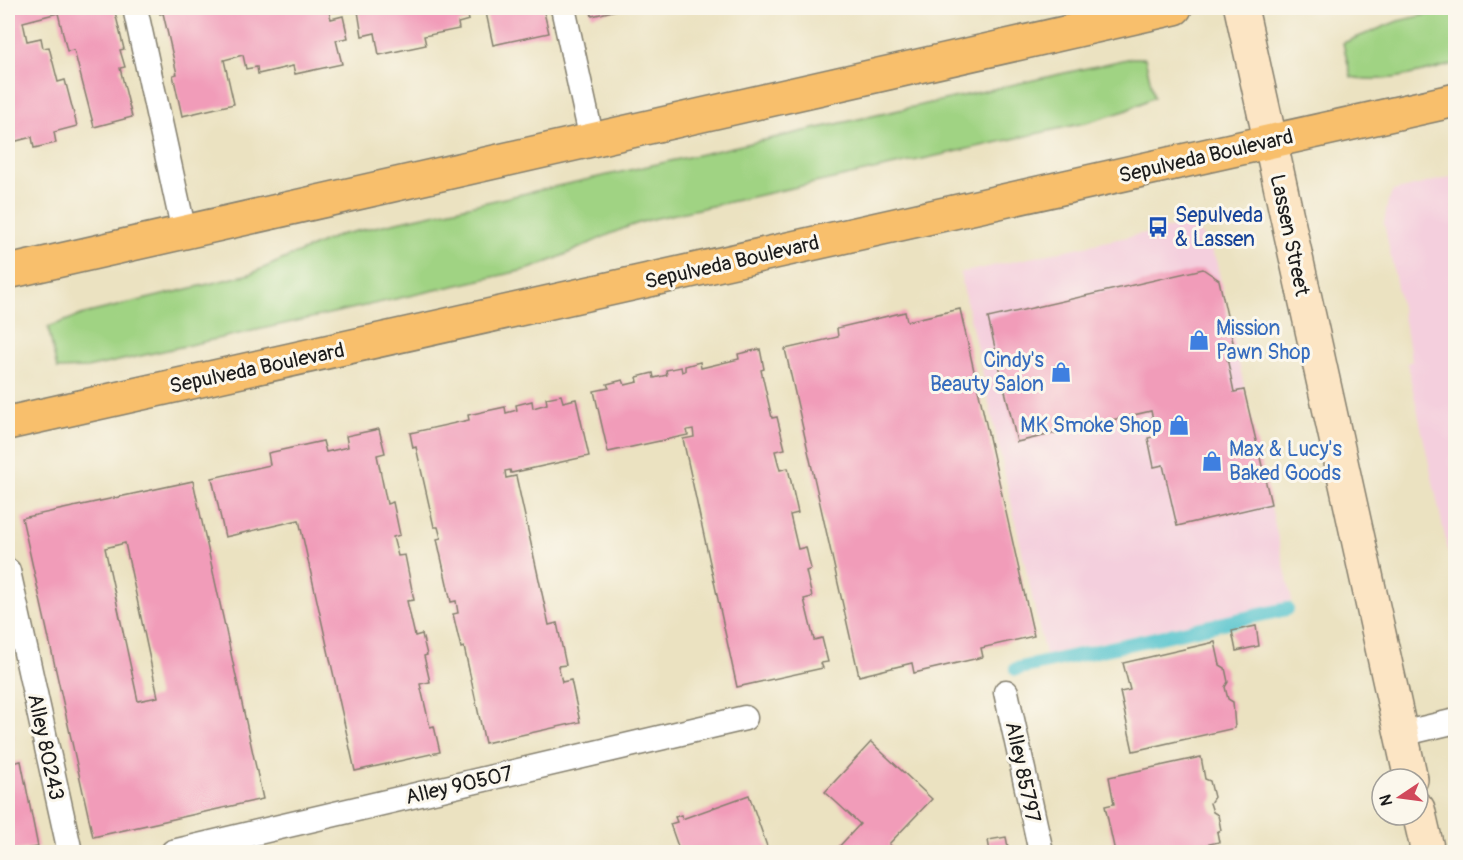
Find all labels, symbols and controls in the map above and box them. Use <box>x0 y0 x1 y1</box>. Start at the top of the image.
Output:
street label: Sepulveda Boulevard <box>1116 123 1296 190</box>
street label: Lassen Street <box>1263 172 1316 299</box>
place label: Sepulveda & Lassen <box>1175 202 1263 253</box>
bus stop icon: Sepulveda & Lassen <box>1146 215 1170 239</box>
street label: Sepulveda Boulevard <box>642 229 822 296</box>
place label: Mission Pawn Shop <box>1216 315 1311 366</box>
shop icon: Mission Pawn Shop <box>1187 328 1211 352</box>
street label: Sepulveda Boulevard <box>167 337 347 400</box>
place label: Cindy's Beauty Salon <box>930 347 1045 398</box>
shop icon: Cindy's Beauty Salon <box>1049 360 1073 384</box>
place label: MK Smoke Shop <box>1020 412 1162 439</box>
shop icon: MK Smoke Shop <box>1167 413 1191 437</box>
place label: Max & Lucy's Baked Goods <box>1229 436 1342 487</box>
shop icon: Max & Lucy's Baked Goods <box>1200 449 1224 473</box>
street label: Alley 80243 <box>21 691 70 803</box>
street label: Alley 85797 <box>999 719 1046 825</box>
street label: Alley 90507 <box>403 760 515 811</box>
north arrow <box>1370 767 1430 827</box>
text: N <box>1375 792 1397 808</box>

